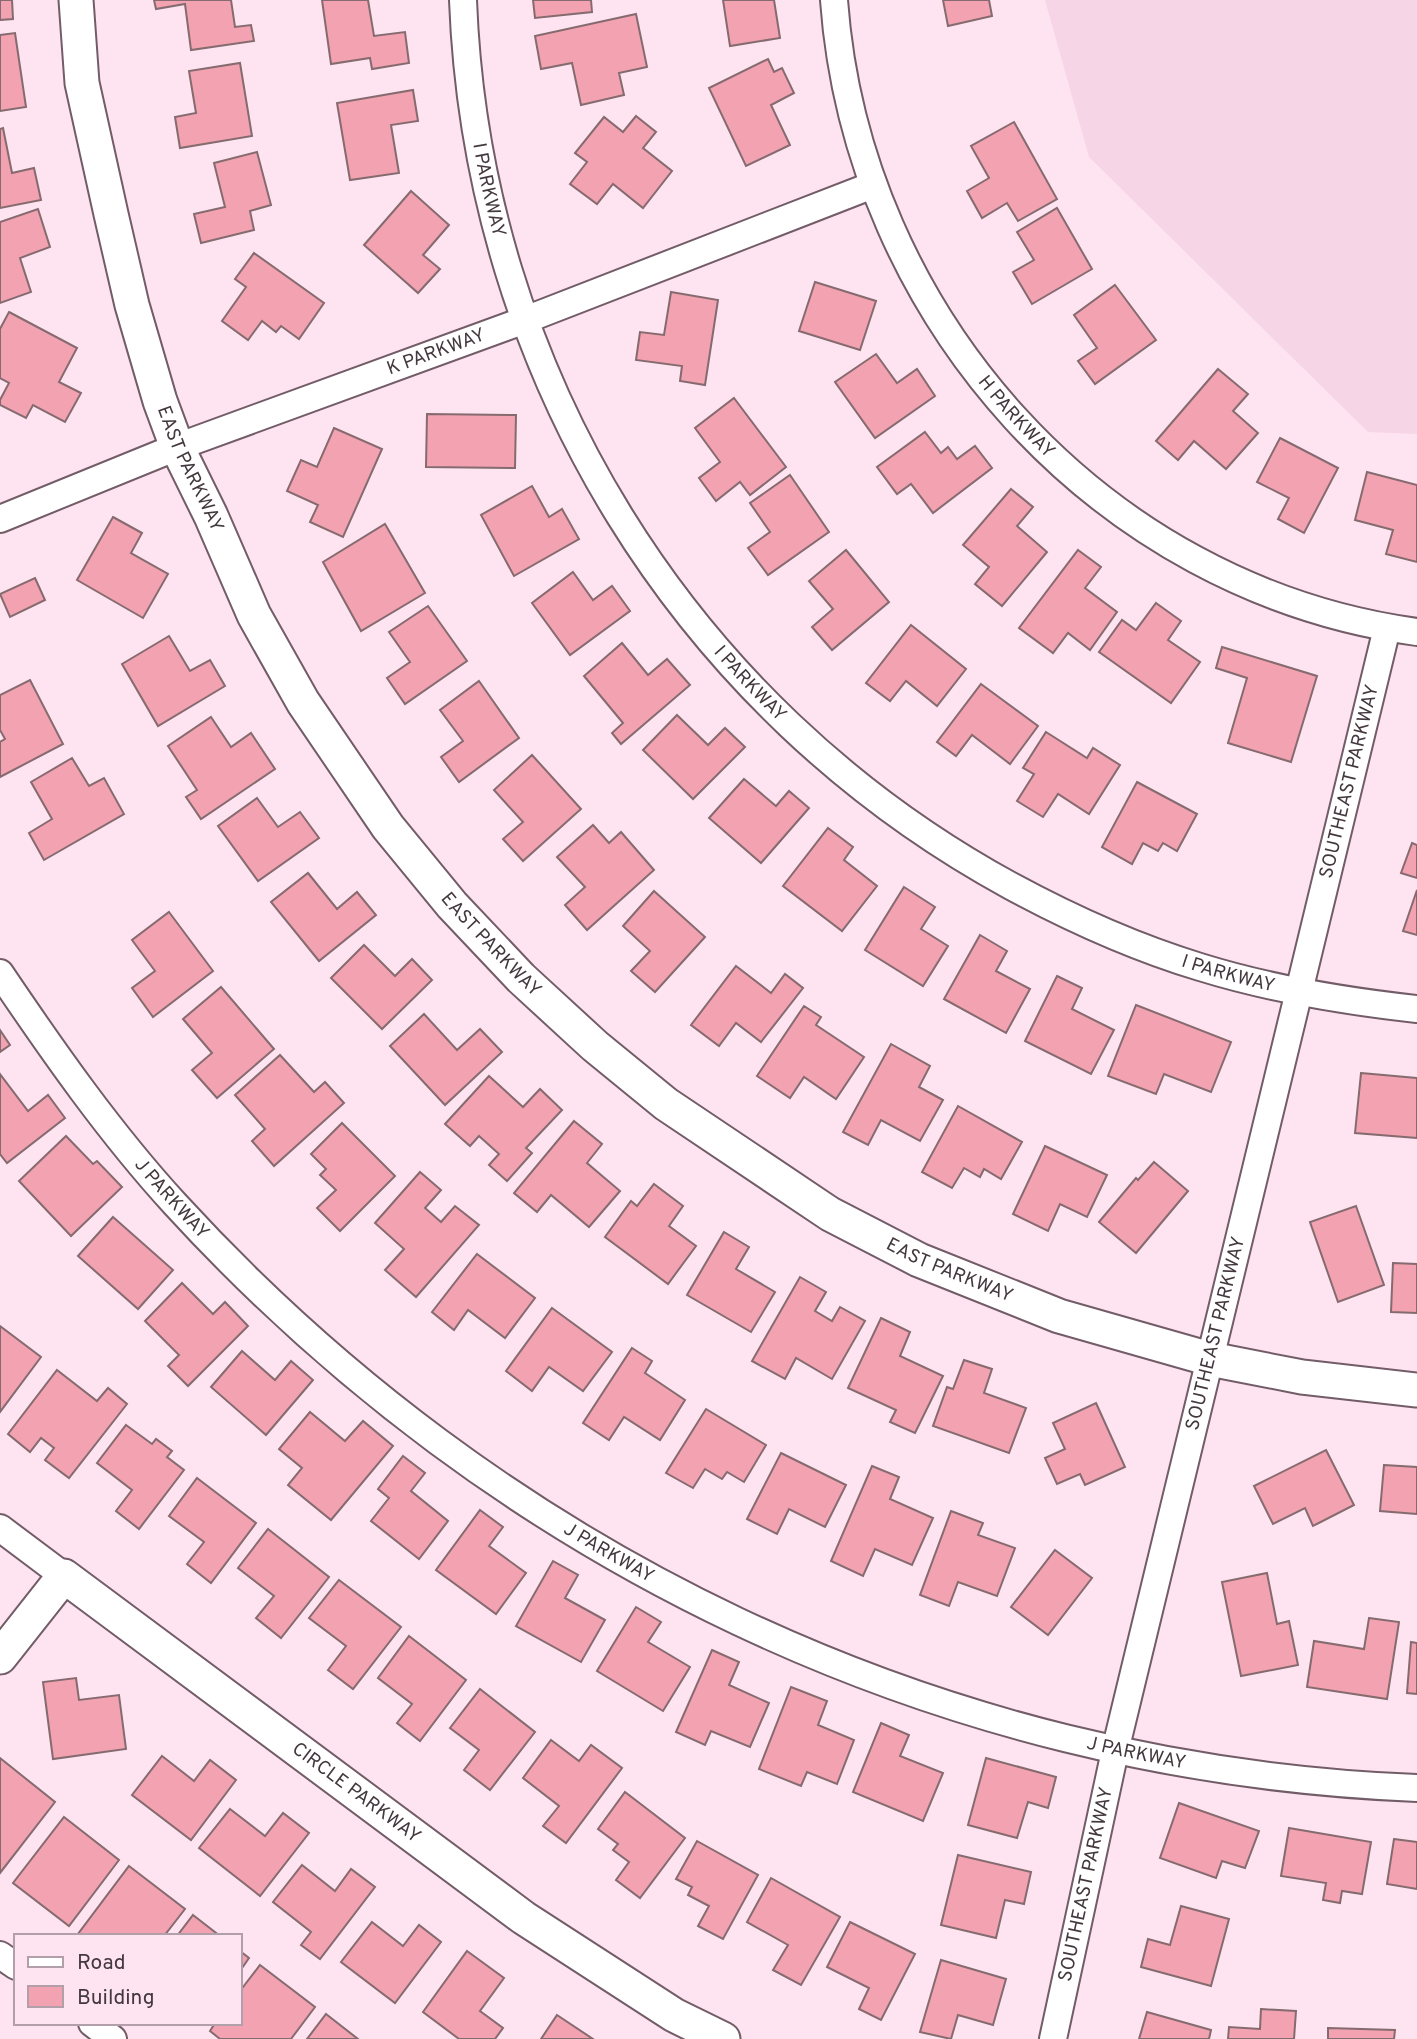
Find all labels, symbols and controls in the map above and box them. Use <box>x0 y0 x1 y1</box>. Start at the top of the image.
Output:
street label: I PARKWAY <box>466 141 510 240</box>
street label: K PARKWAY <box>384 323 489 381</box>
street label: H PARKWAY <box>972 371 1060 464</box>
street label: EAST PARKWAY <box>151 403 228 536</box>
street label: I PARKWAY <box>708 641 791 727</box>
street label: SOUTHEAST PARKWAY <box>1315 682 1385 881</box>
street label: EAST PARKWAY <box>435 888 546 1002</box>
street label: I PARKWAY <box>1178 950 1277 998</box>
street label: J PARKWAY <box>129 1154 214 1245</box>
street label: EAST PARKWAY <box>882 1233 1016 1308</box>
street label: SOUTHEAST PARKWAY <box>1181 1234 1251 1433</box>
street label: J PARKWAY <box>559 1517 658 1589</box>
street label: J PARKWAY <box>1084 1732 1188 1775</box>
street label: CIRCLE PARKWAY <box>287 1737 425 1849</box>
street label: SOUTHEAST PARKWAY <box>1054 1785 1119 1984</box>
legend <box>14 1934 242 2025</box>
text: Road <box>77 1950 126 1977</box>
text: Building <box>77 1985 155 2012</box>

